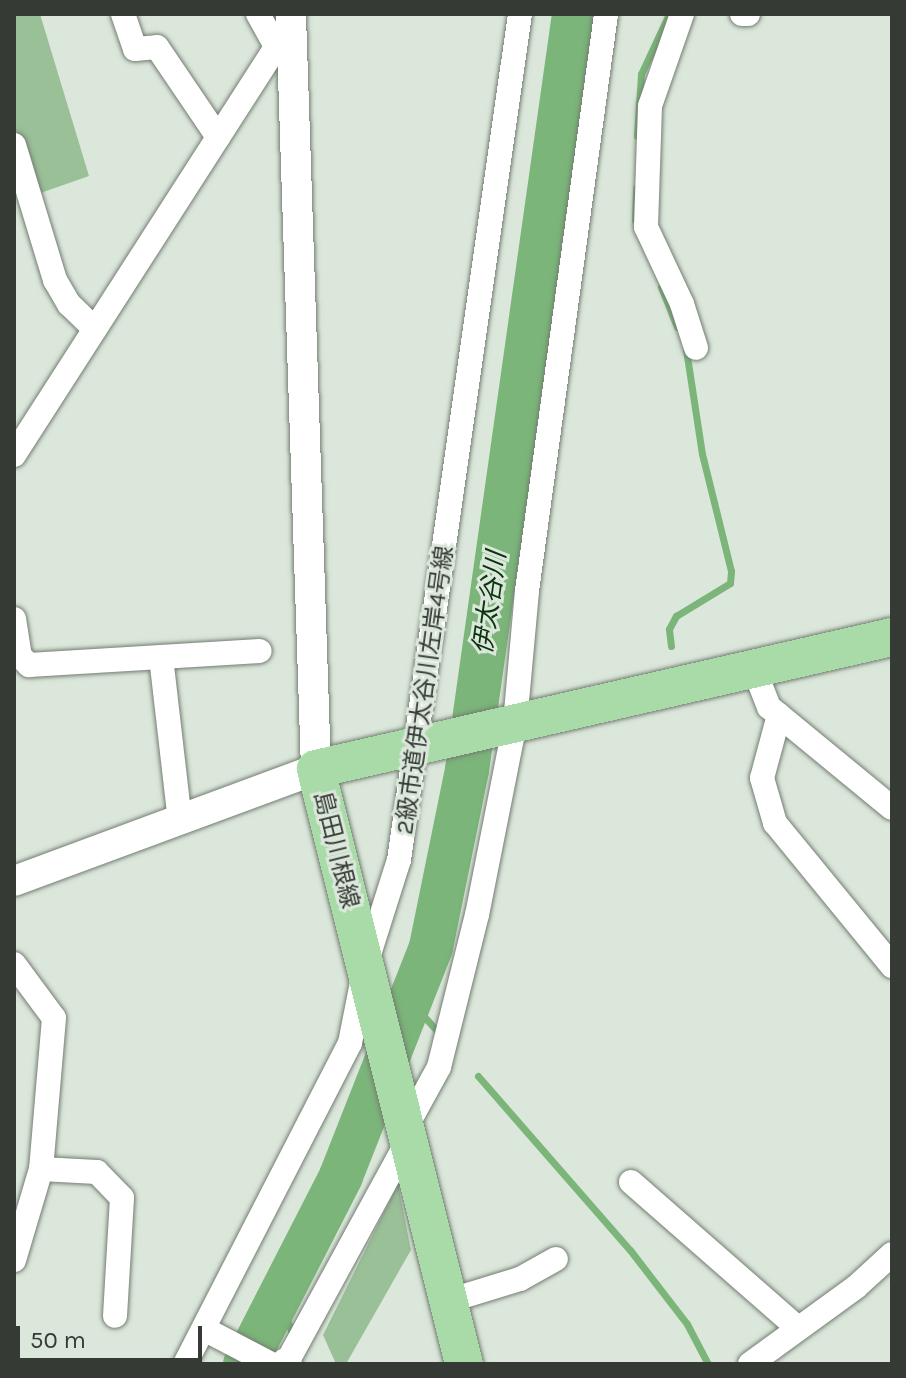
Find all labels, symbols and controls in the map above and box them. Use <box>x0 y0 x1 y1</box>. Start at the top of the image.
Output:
street label: 2級市道伊太谷川左岸4号線 <box>390 544 460 836</box>
water label: 伊太谷川 <box>467 549 513 657</box>
street label: 島田川根線 <box>308 788 364 912</box>
scale bar <box>20 1310 206 1360</box>
text: 50 m <box>30 1326 86 1354</box>

